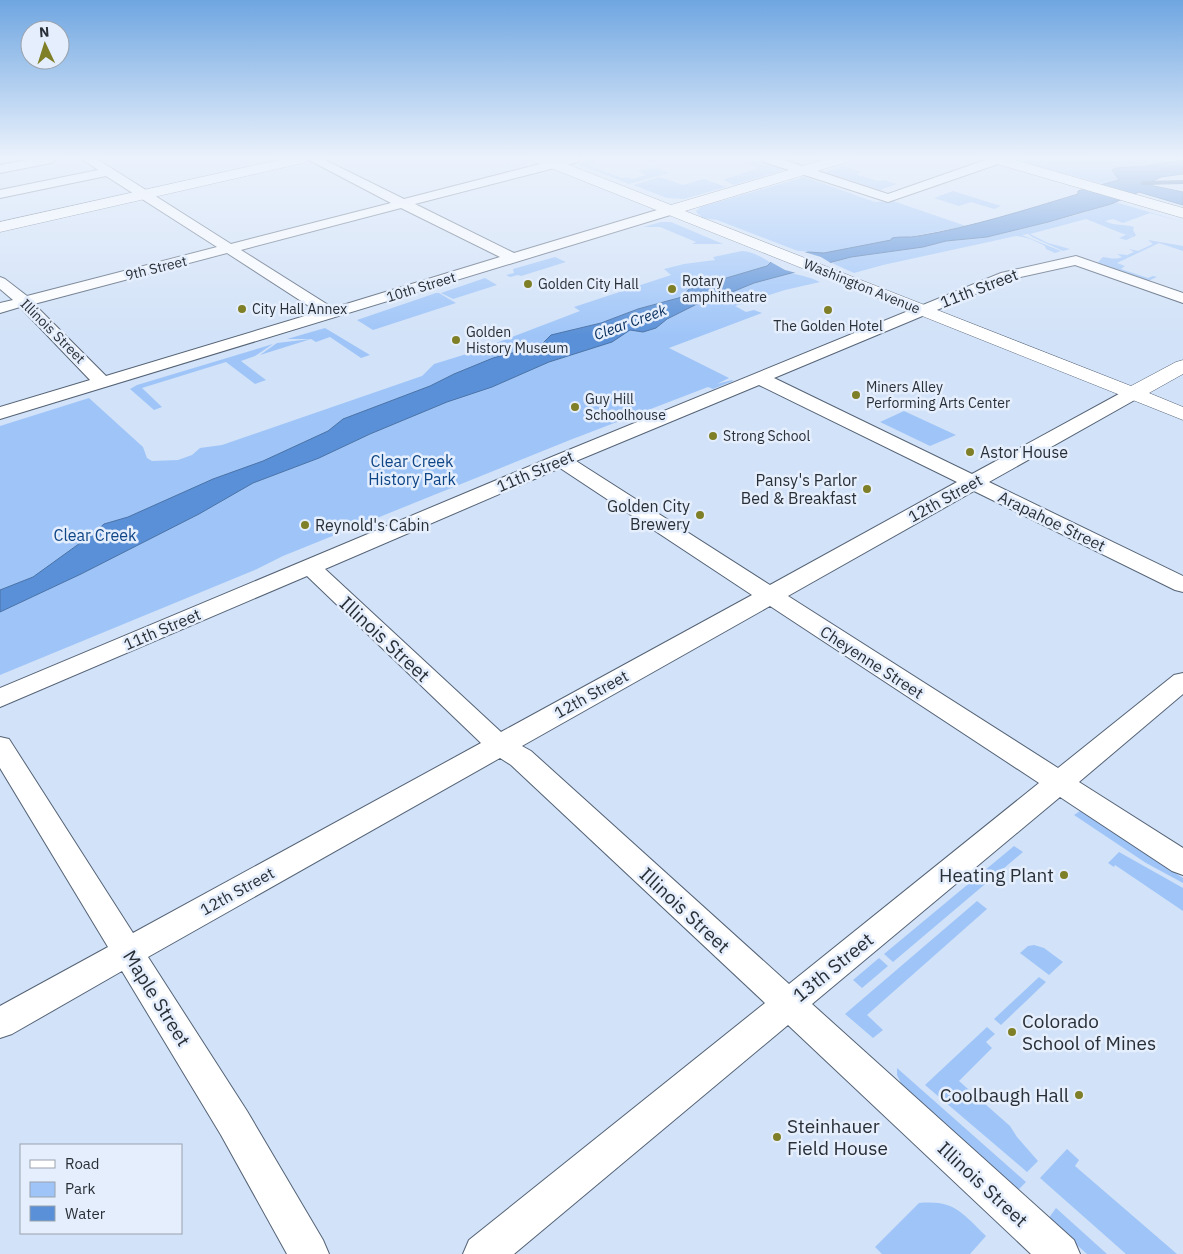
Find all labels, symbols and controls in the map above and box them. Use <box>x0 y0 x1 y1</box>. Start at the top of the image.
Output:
north arrow <box>20 20 70 70</box>
text: N <box>38 23 50 41</box>
street label: 9th Street <box>123 252 189 284</box>
street label: Washington Avenue <box>801 254 923 318</box>
street label: 11th Street <box>937 264 1021 312</box>
street label: 10th Street <box>384 268 458 306</box>
place label: Rotary amphitheatre <box>682 272 767 306</box>
place label: Golden City Hall <box>538 275 639 293</box>
marker: Golden City Hall <box>522 278 534 290</box>
marker: Rotary amphitheatre <box>666 283 678 295</box>
street label: Illinois Street <box>17 295 89 367</box>
place label: City Hall Annex <box>252 300 347 318</box>
water label: Clear Creek <box>591 300 669 344</box>
marker: City Hall Annex <box>236 303 248 315</box>
marker: The Golden Hotel <box>822 304 834 316</box>
place label: The Golden Hotel <box>773 317 883 335</box>
place label: Golden History Museum <box>466 323 568 357</box>
marker: Golden History Museum <box>450 334 462 346</box>
place label: Miners Alley Performing Arts Center <box>866 378 1010 412</box>
marker: Miners Alley Performing Arts Center <box>850 389 862 401</box>
place label: Guy Hill Schoolhouse <box>585 390 666 424</box>
marker: Guy Hill Schoolhouse <box>569 401 581 413</box>
place label: Strong School <box>723 427 810 445</box>
marker: Strong School <box>707 430 719 442</box>
place label: Astor House <box>980 442 1068 462</box>
street label: 11th Street <box>494 446 576 496</box>
marker: Astor House <box>964 446 976 458</box>
park label: Clear Creek History Park <box>368 451 456 489</box>
street label: 12th Street <box>904 469 986 527</box>
place label: Pansy's Parlor Bed & Breakfast <box>741 470 857 508</box>
marker: Pansy's Parlor Bed & Breakfast <box>861 483 873 495</box>
street label: Arapahoe Street <box>995 486 1109 556</box>
place label: Golden City Brewery <box>607 496 690 534</box>
marker: Golden City Brewery <box>694 509 706 521</box>
place label: Reynold's Cabin <box>315 515 430 535</box>
marker: Reynold's Cabin <box>299 519 311 531</box>
park label: Clear Creek <box>54 525 137 545</box>
street label: Illinois Street <box>335 591 435 687</box>
street label: 11th Street <box>121 604 203 654</box>
street label: Cheyenne Street <box>817 621 927 703</box>
street label: 12th Street <box>550 665 632 723</box>
street label: 12th Street <box>196 862 278 920</box>
street label: Illinois Street <box>635 862 735 958</box>
place label: Heating Plant <box>939 863 1054 887</box>
marker: Heating Plant <box>1058 869 1070 881</box>
street label: 13th Street <box>788 927 878 1007</box>
street label: Maple Street <box>118 946 196 1050</box>
place label: Colorado School of Mines <box>1022 1009 1156 1055</box>
marker: Colorado School of Mines <box>1006 1026 1018 1038</box>
place label: Coolbaugh Hall <box>940 1083 1069 1107</box>
marker: Coolbaugh Hall <box>1073 1089 1085 1101</box>
place label: Steinhauer Field House <box>787 1114 888 1160</box>
marker: Steinhauer Field House <box>771 1131 783 1143</box>
street label: Illinois Street <box>933 1136 1033 1232</box>
legend <box>20 1144 182 1234</box>
text: Road <box>65 1154 100 1173</box>
text: Park <box>65 1179 95 1198</box>
text: Water <box>65 1204 106 1223</box>

